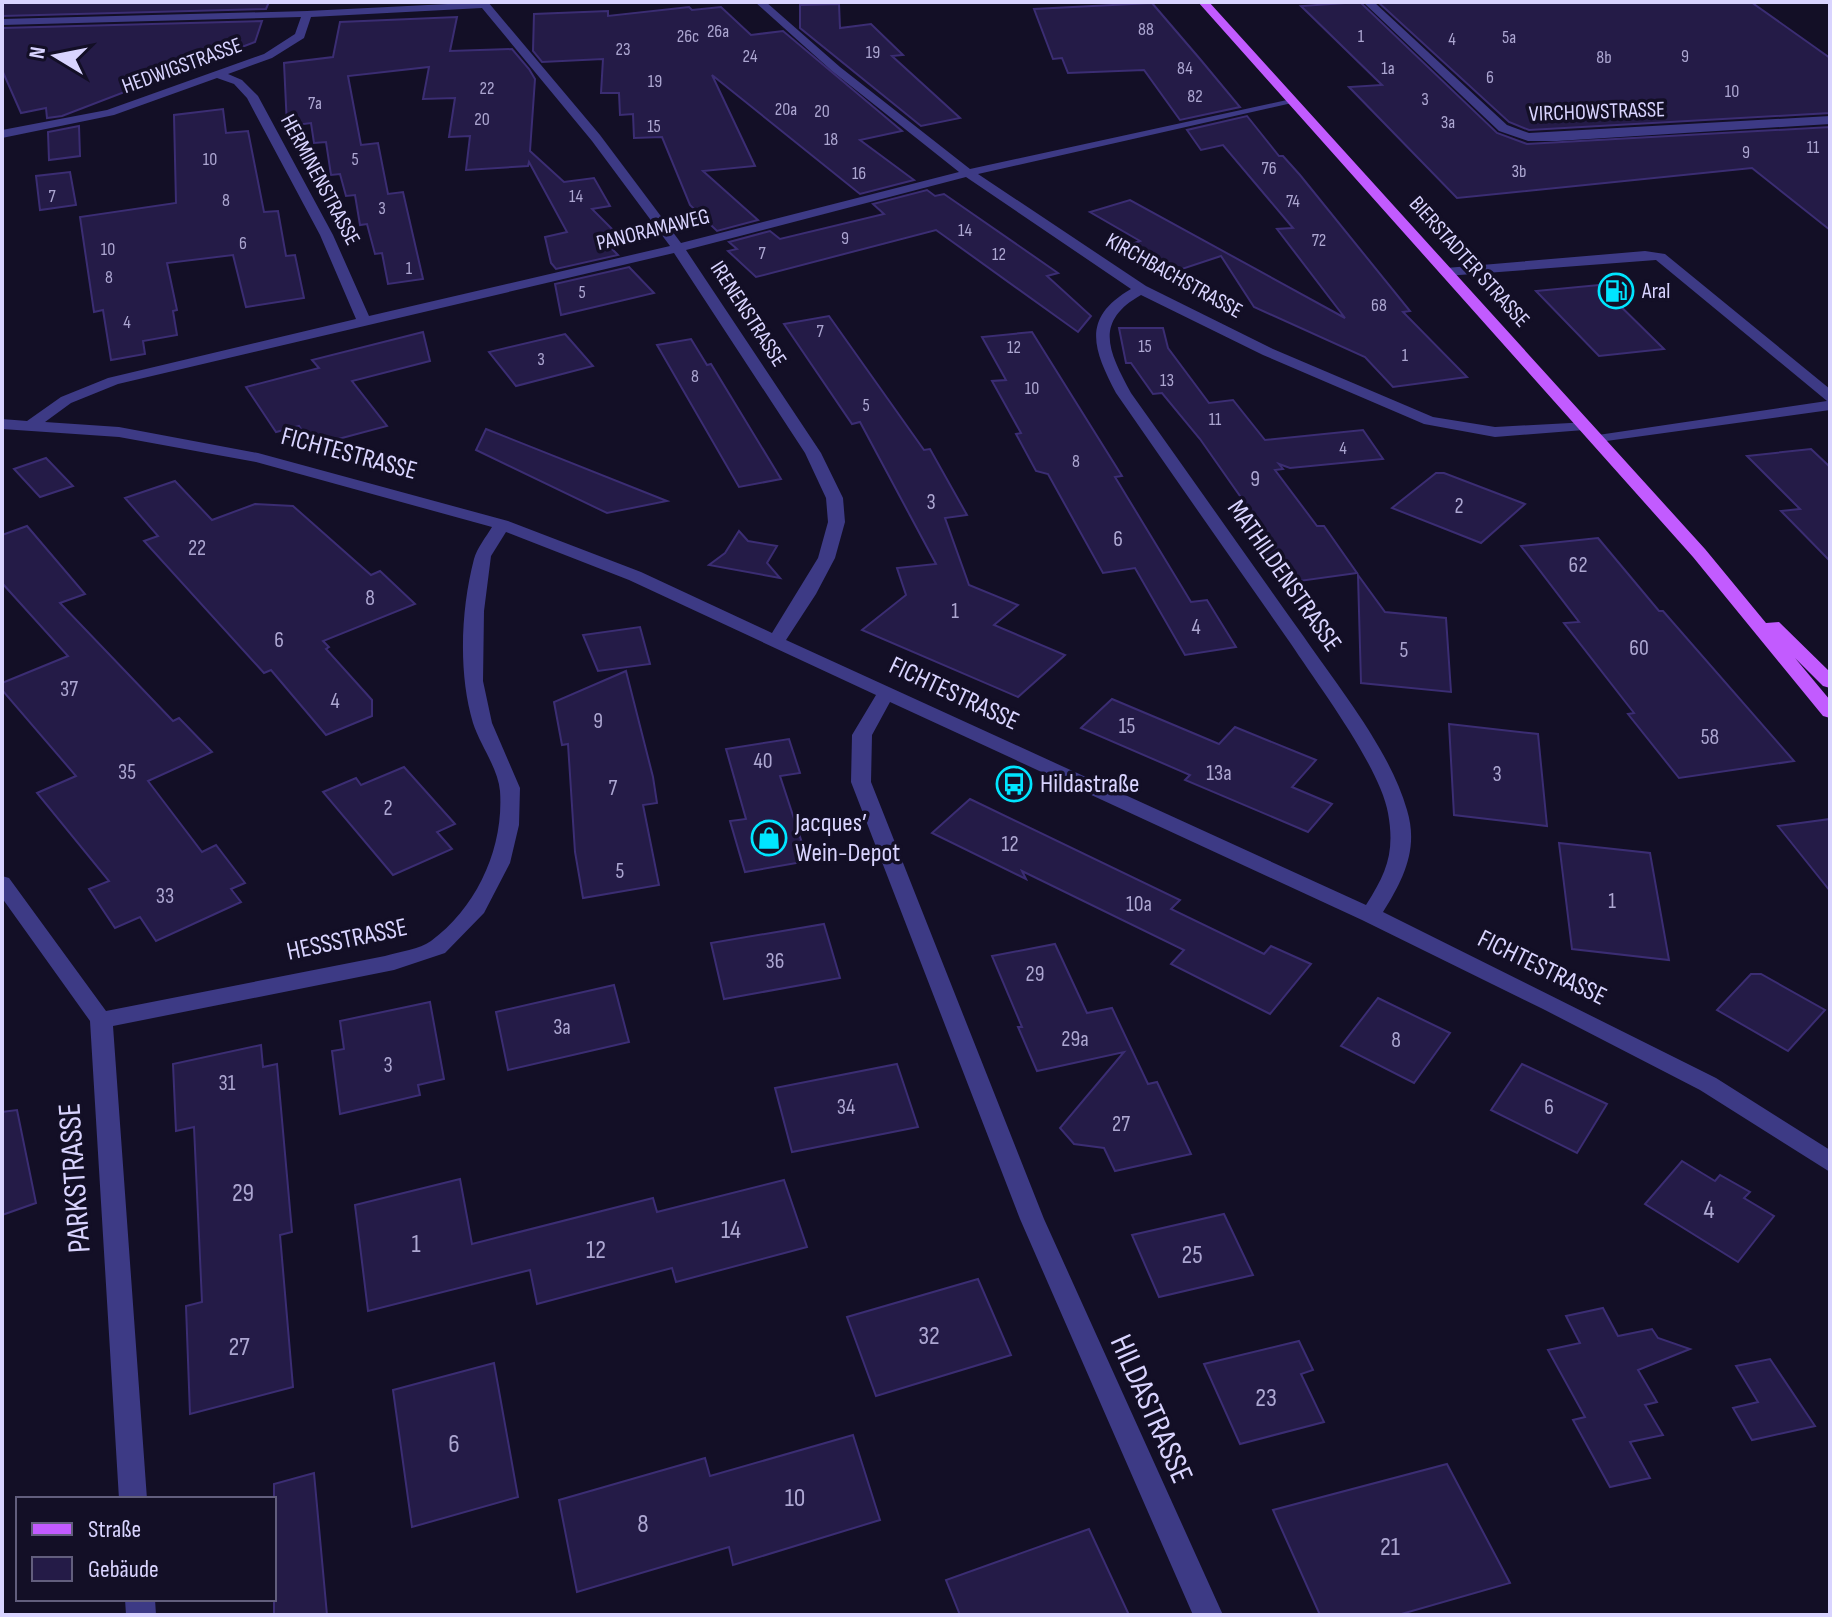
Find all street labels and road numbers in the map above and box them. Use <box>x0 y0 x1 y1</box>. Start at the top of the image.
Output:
street label: HEDWIGSTRASSE <box>118 32 246 100</box>
street label: VIRCHOWSTRASSE <box>1528 96 1666 128</box>
street label: HERMINENSTRASSE <box>274 110 366 250</box>
street label: BIERSTADTER STRASSE <box>1403 191 1535 333</box>
street label: PANORAMAWEG <box>594 203 712 257</box>
street label: KIRCHBACHSTRASSE <box>1101 227 1247 325</box>
street label: IRENENSTRASSE <box>704 256 792 372</box>
street label: FICHTESTRASSE <box>278 421 420 487</box>
street label: MATHILDENSTRASSE <box>1220 494 1348 658</box>
street label: FICHTESTRASSE <box>884 650 1024 738</box>
street label: HESSSTRASSE <box>284 912 410 968</box>
street label: FICHTESTRASSE <box>1472 923 1612 1013</box>
street label: PARKSTRASSE <box>50 1102 100 1254</box>
street label: HILDASTRASSE <box>1101 1329 1201 1489</box>

